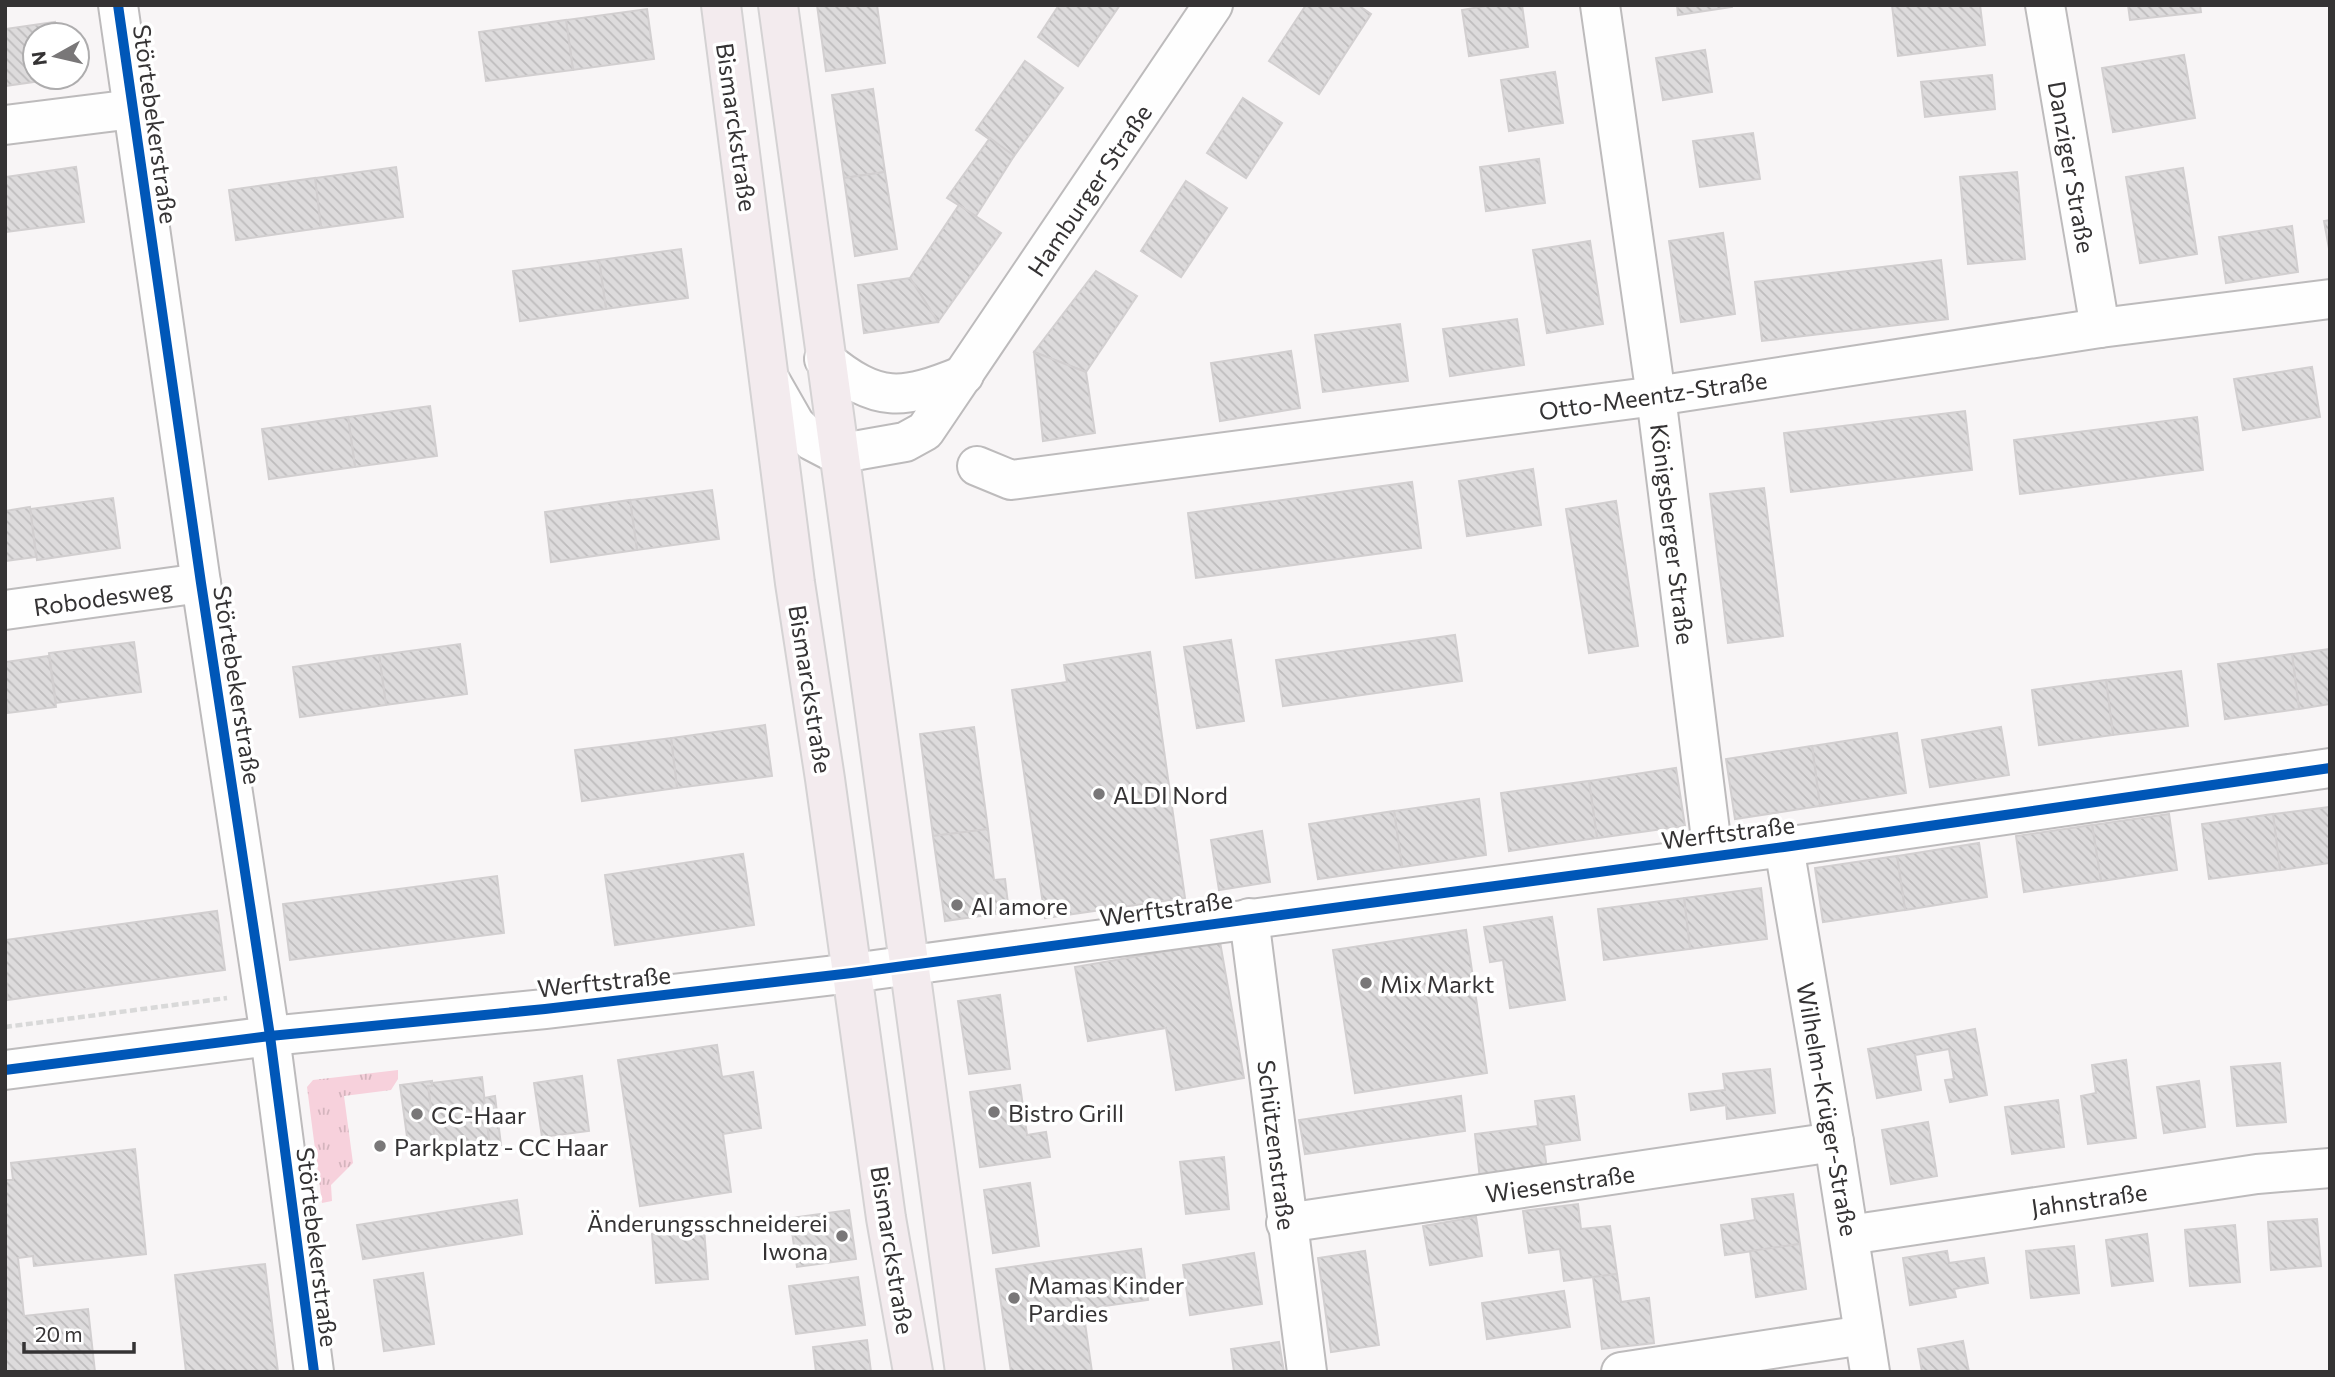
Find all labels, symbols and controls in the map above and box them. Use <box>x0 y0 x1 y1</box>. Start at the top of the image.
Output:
north arrow <box>21 21 91 91</box>
street label: Störtebekerstraße <box>128 23 184 225</box>
street label: Bismarckstraße <box>711 41 763 213</box>
text: N <box>26 50 51 67</box>
street label: Danziger Straße <box>2043 79 2101 255</box>
street label: Hamburger Straße <box>1021 99 1157 281</box>
street label: Otto-Meentz-Straße <box>1537 365 1769 425</box>
street label: Königsberger Straße <box>1645 422 1701 646</box>
street label: Robodesweg <box>32 573 174 621</box>
street label: Störtebekerstraße <box>208 584 268 786</box>
street label: Bismarckstraße <box>783 603 839 775</box>
place label: ALDI Nord <box>1113 780 1228 809</box>
marker: ALDI Nord <box>1091 786 1107 802</box>
street label: Werftstraße <box>1660 809 1796 855</box>
street label: Werftstraße <box>1098 884 1234 932</box>
place label: Al amore <box>971 891 1068 920</box>
marker: Al amore <box>949 897 965 913</box>
street label: Werftstraße <box>536 960 672 1002</box>
place label: Mix Markt <box>1380 969 1494 998</box>
marker: Mix Markt <box>1358 975 1374 991</box>
street label: Wilhelm-Krüger-Straße <box>1791 980 1865 1238</box>
street label: Schützenstraße <box>1252 1058 1302 1232</box>
place label: Bistro Grill <box>1008 1098 1124 1127</box>
place label: CC-Haar <box>431 1100 527 1129</box>
marker: Bistro Grill <box>986 1104 1002 1120</box>
marker: CC-Haar <box>409 1106 425 1122</box>
place label: Parkplatz - CC Haar <box>394 1132 609 1161</box>
marker: Parkplatz - CC Haar <box>372 1138 388 1154</box>
street label: Störtebekerstraße <box>291 1146 345 1348</box>
street label: Wiesenstraße <box>1483 1158 1637 1208</box>
street label: Bismarckstraße <box>865 1164 921 1336</box>
street label: Jahnstraße <box>2029 1177 2149 1221</box>
place label: Änderungsschneiderei Iwona <box>587 1208 828 1265</box>
marker: Änderungsschneiderei Iwona <box>834 1228 850 1244</box>
place label: Mamas Kinder Pardies <box>1028 1270 1185 1327</box>
marker: Mamas Kinder Pardies <box>1006 1290 1022 1306</box>
scale bar <box>24 1310 135 1354</box>
text: 20 m <box>35 1321 83 1346</box>

